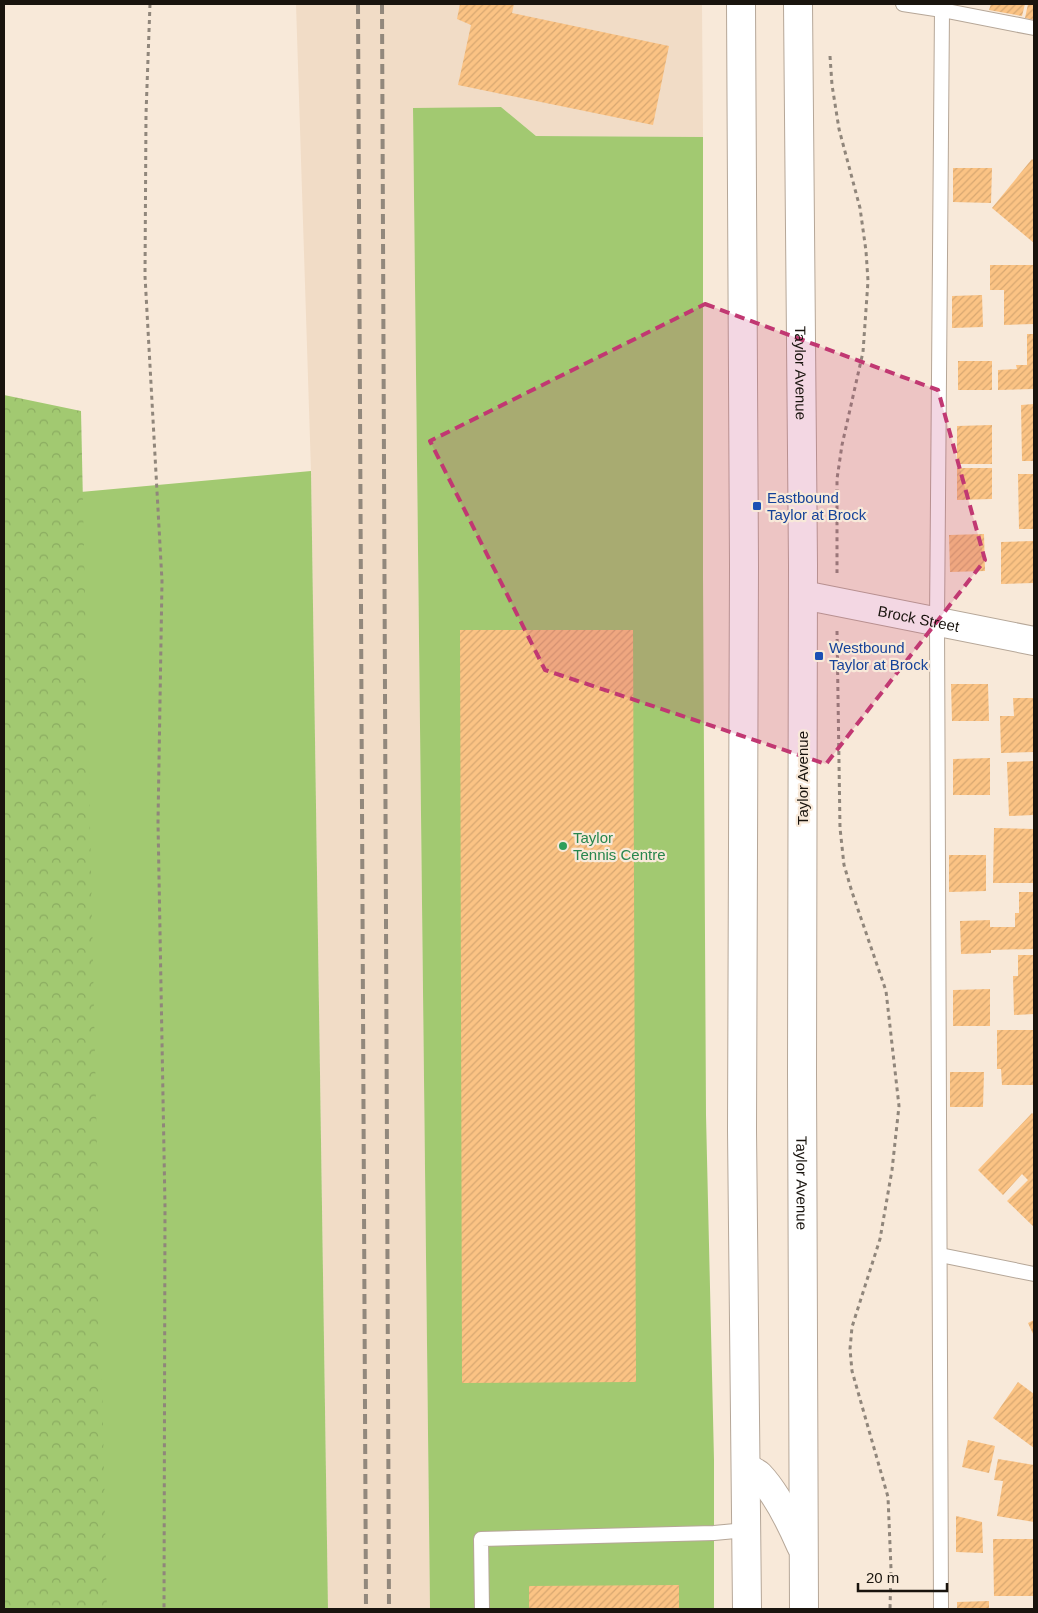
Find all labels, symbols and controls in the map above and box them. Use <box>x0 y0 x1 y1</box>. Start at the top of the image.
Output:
street label: Taylor Avenue <box>792 326 810 420</box>
place label: Eastbound Taylor at Brock <box>767 489 867 523</box>
marker: Eastbound Taylor at Brock <box>751 500 763 512</box>
street label: Brock Street <box>877 602 962 635</box>
place label: Westbound Taylor at Brock <box>829 639 929 673</box>
marker: Westbound Taylor at Brock <box>813 650 825 662</box>
street label: Taylor Avenue <box>794 731 811 825</box>
place label: Taylor Tennis Centre <box>573 829 666 863</box>
marker: Taylor Tennis Centre <box>557 840 569 852</box>
street label: Taylor Avenue <box>794 1136 811 1230</box>
scale bar <box>858 1560 947 1592</box>
text: 20 m <box>866 1569 899 1586</box>

